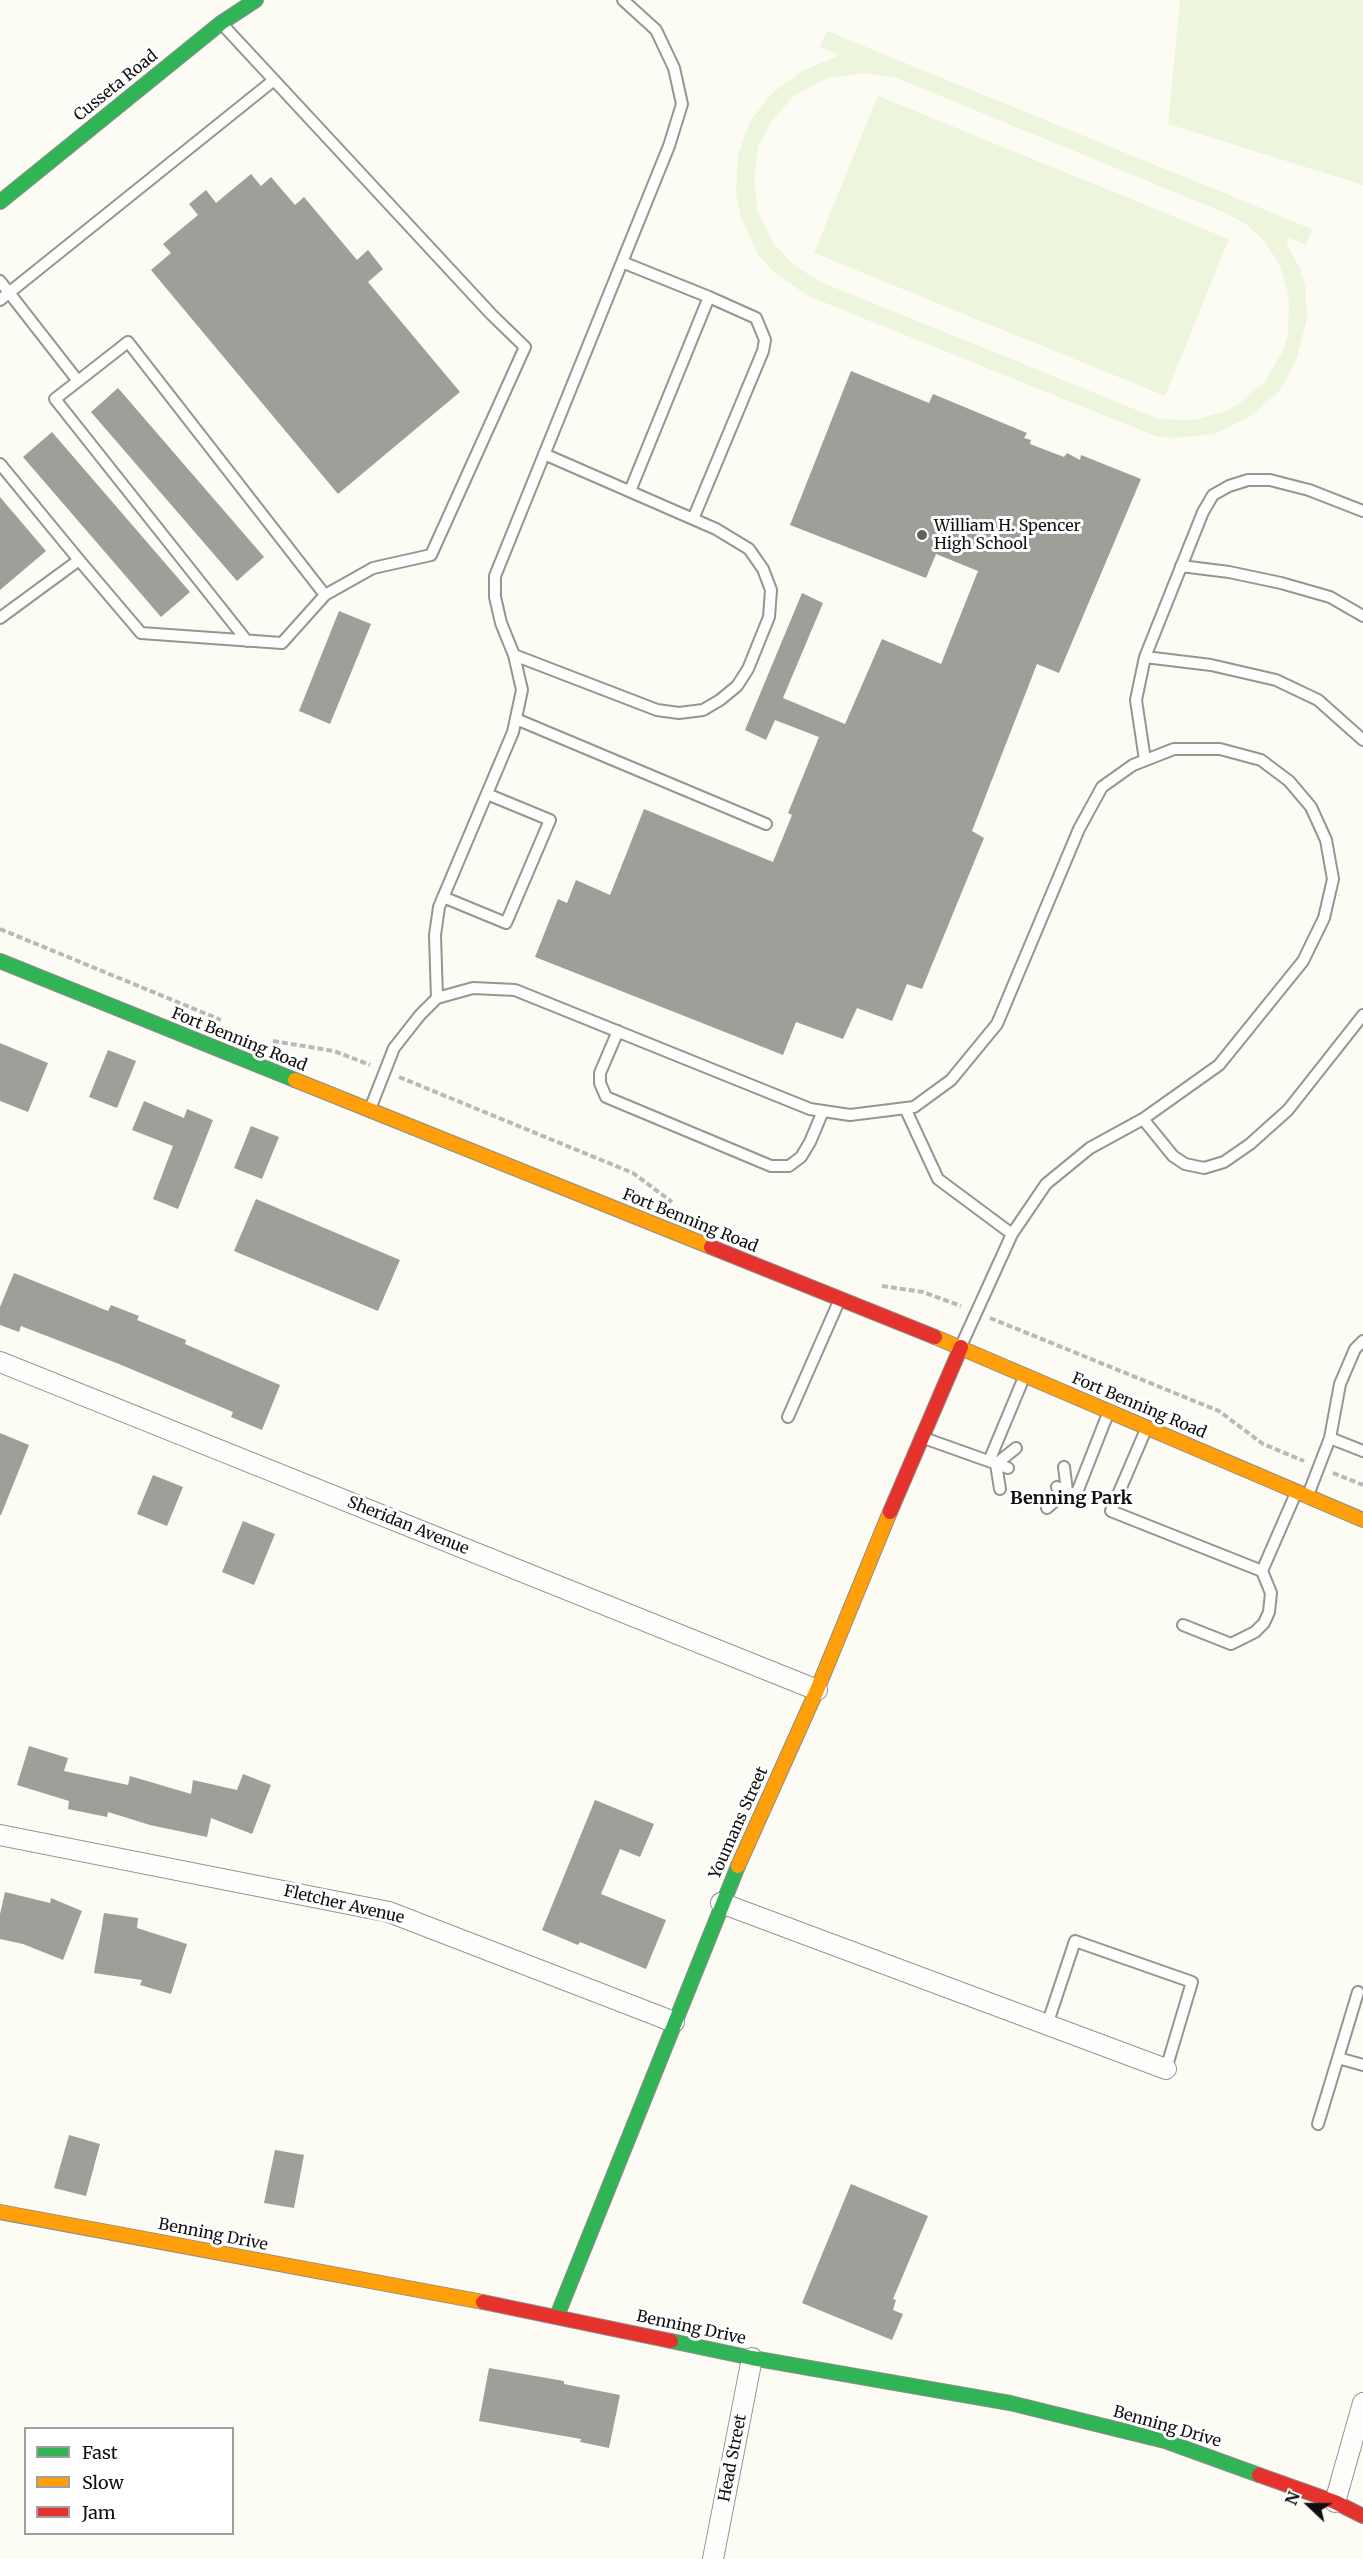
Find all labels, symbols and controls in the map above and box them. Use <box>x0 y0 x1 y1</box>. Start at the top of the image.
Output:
street label: Cusseta Road <box>70 46 162 126</box>
place label: William H. Spencer High School <box>934 516 1081 554</box>
marker: William H. Spencer High School <box>915 528 929 542</box>
street label: Fort Benning Road <box>169 1004 309 1076</box>
street label: Fort Benning Road <box>620 1185 760 1257</box>
street label: Fort Benning Road <box>1069 1369 1209 1443</box>
district label: Benning Park <box>1010 1488 1132 1510</box>
street label: Sheridan Avenue <box>344 1493 472 1559</box>
street label: Youmans Street <box>706 1764 772 1882</box>
street label: Fletcher Avenue <box>282 1882 406 1928</box>
street label: Benning Drive <box>157 2215 269 2255</box>
street label: Benning Drive <box>635 2307 747 2349</box>
street label: Benning Drive <box>1111 2402 1223 2452</box>
street label: Head Street <box>715 2413 751 2503</box>
legend <box>24 2427 234 2535</box>
text: Fast <box>82 2441 118 2464</box>
text: Slow <box>82 2471 124 2494</box>
north arrow <box>1279 2475 1339 2535</box>
text: N <box>1281 2489 1304 2508</box>
text: Jam <box>82 2501 116 2524</box>

